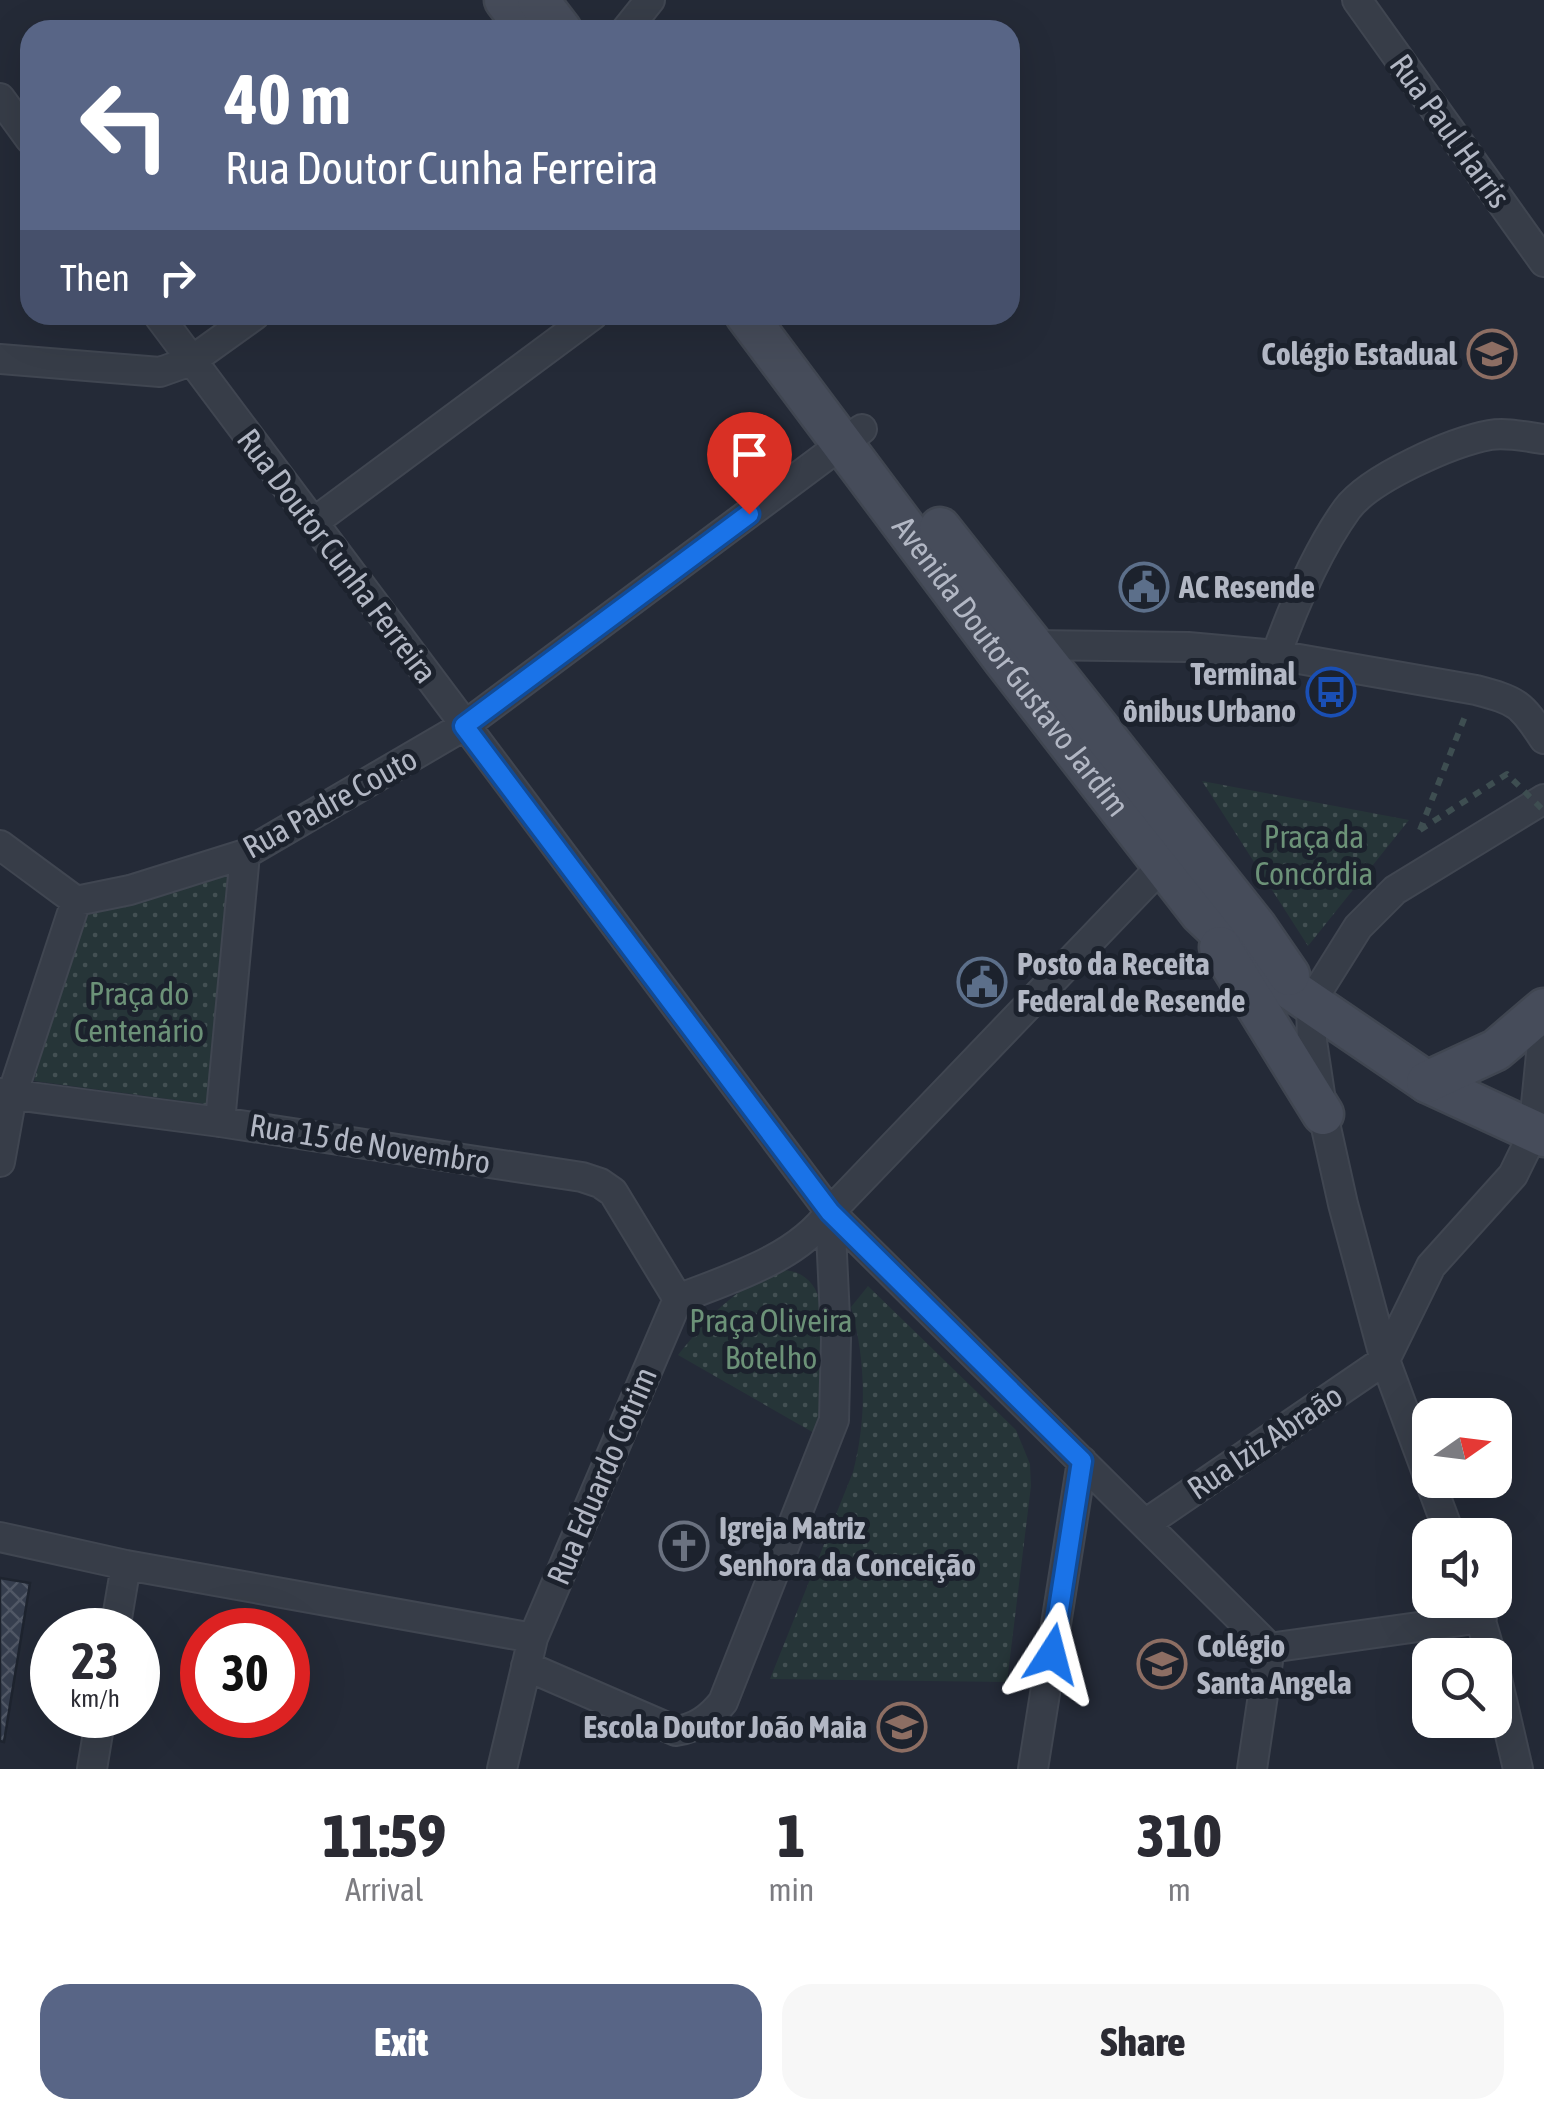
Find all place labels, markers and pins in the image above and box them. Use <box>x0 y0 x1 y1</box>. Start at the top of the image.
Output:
school or university icon: Colégio Estadual <box>1466 328 1518 380</box>
place label: Colégio Estadual <box>1261 335 1458 372</box>
pin <box>707 412 792 515</box>
public building icon: AC Resende <box>1118 561 1170 613</box>
place label: AC Resende <box>1178 568 1315 605</box>
place label: Terminal ônibus Urbano <box>1123 655 1297 729</box>
bus stop icon: Terminal ônibus Urbano <box>1305 666 1357 718</box>
place label: Posto da Receita Federal de Resende <box>1017 945 1246 1019</box>
public building icon: Posto da Receita Federal de Resende <box>956 956 1008 1008</box>
place label: Igreja Matriz Senhora da Conceição <box>719 1509 976 1583</box>
church icon: Igreja Matriz Senhora da Conceição <box>658 1520 710 1572</box>
place label: Colégio Santa Angela <box>1197 1627 1352 1701</box>
school or university icon: Colégio Santa Angela <box>1136 1638 1188 1690</box>
school or university icon: Escola Doutor João Maia <box>876 1701 928 1753</box>
place label: Escola Doutor João Maia <box>583 1708 867 1745</box>

